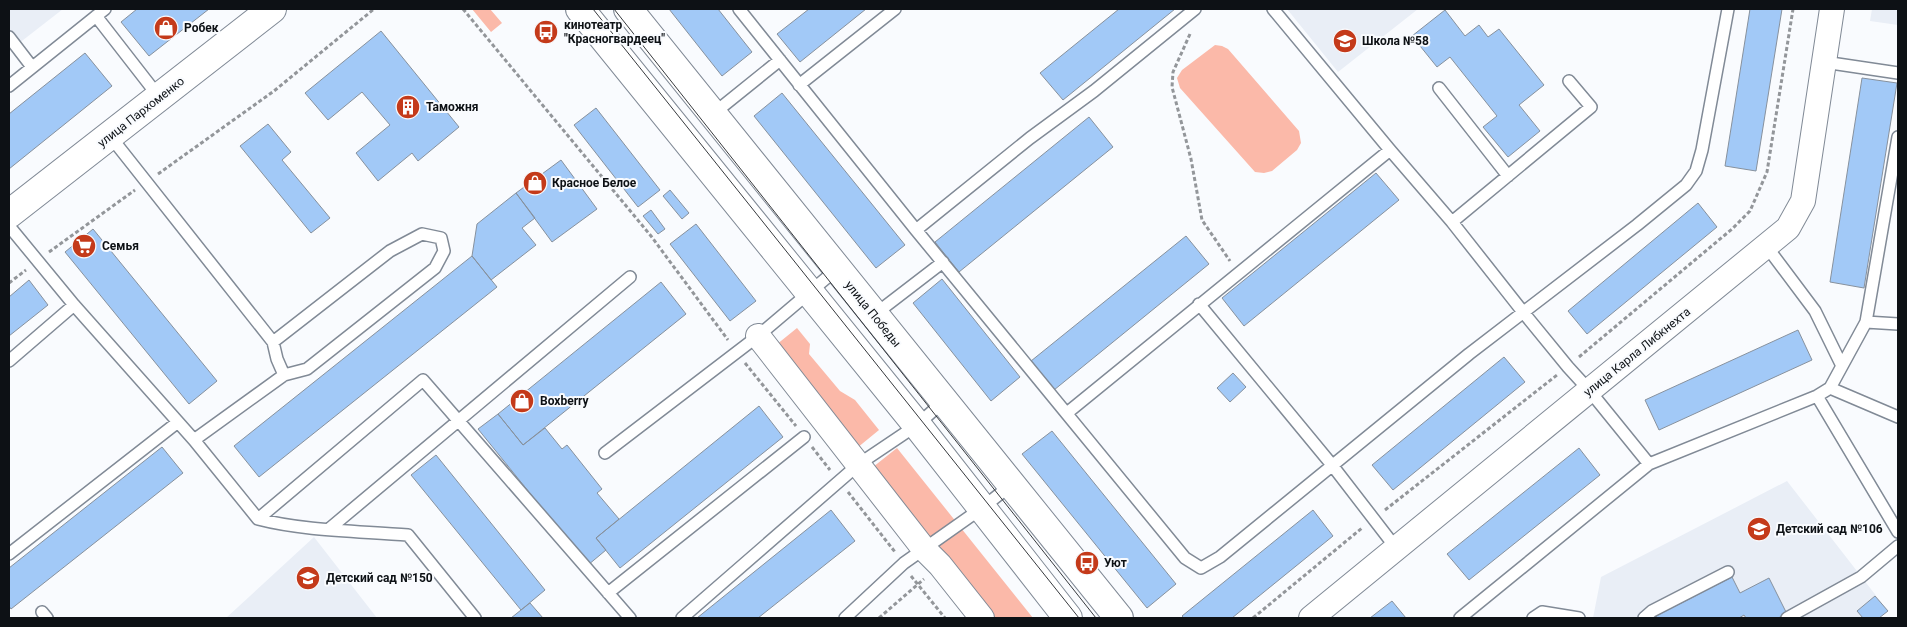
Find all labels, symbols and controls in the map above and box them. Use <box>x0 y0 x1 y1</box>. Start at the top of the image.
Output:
shop icon: Робек <box>153 15 179 41</box>
place label: кинотеатр "Красногвардеец" <box>564 18 665 46</box>
bus stop icon: кинотеатр "Красногвардеец" <box>533 19 559 45</box>
place label: Робек <box>184 21 219 35</box>
school or university icon: Школа №58 <box>1332 28 1358 54</box>
place label: Школа №58 <box>1362 34 1429 48</box>
street label: улица Пархоменко <box>95 74 187 150</box>
building icon: Таможня <box>395 94 421 120</box>
place label: Таможня <box>426 100 479 114</box>
shop icon: Красное Белое <box>522 170 548 196</box>
place label: Красное Белое <box>552 176 637 190</box>
supermarket icon: Семья <box>71 233 97 259</box>
place label: Семья <box>102 239 139 253</box>
street label: улица Победы <box>842 278 904 350</box>
street label: улица Карла Либкнехта <box>1581 305 1693 399</box>
shop icon: Boxberry <box>509 388 535 414</box>
place label: Boxberry <box>540 394 590 408</box>
school or university icon: Детский сад №106 <box>1746 516 1772 542</box>
place label: Детский сад №106 <box>1776 522 1883 536</box>
bus stop icon: Уют <box>1074 550 1100 576</box>
place label: Уют <box>1104 556 1127 570</box>
school or university icon: Детский сад №150 <box>295 565 321 591</box>
place label: Детский сад №150 <box>326 571 433 585</box>

